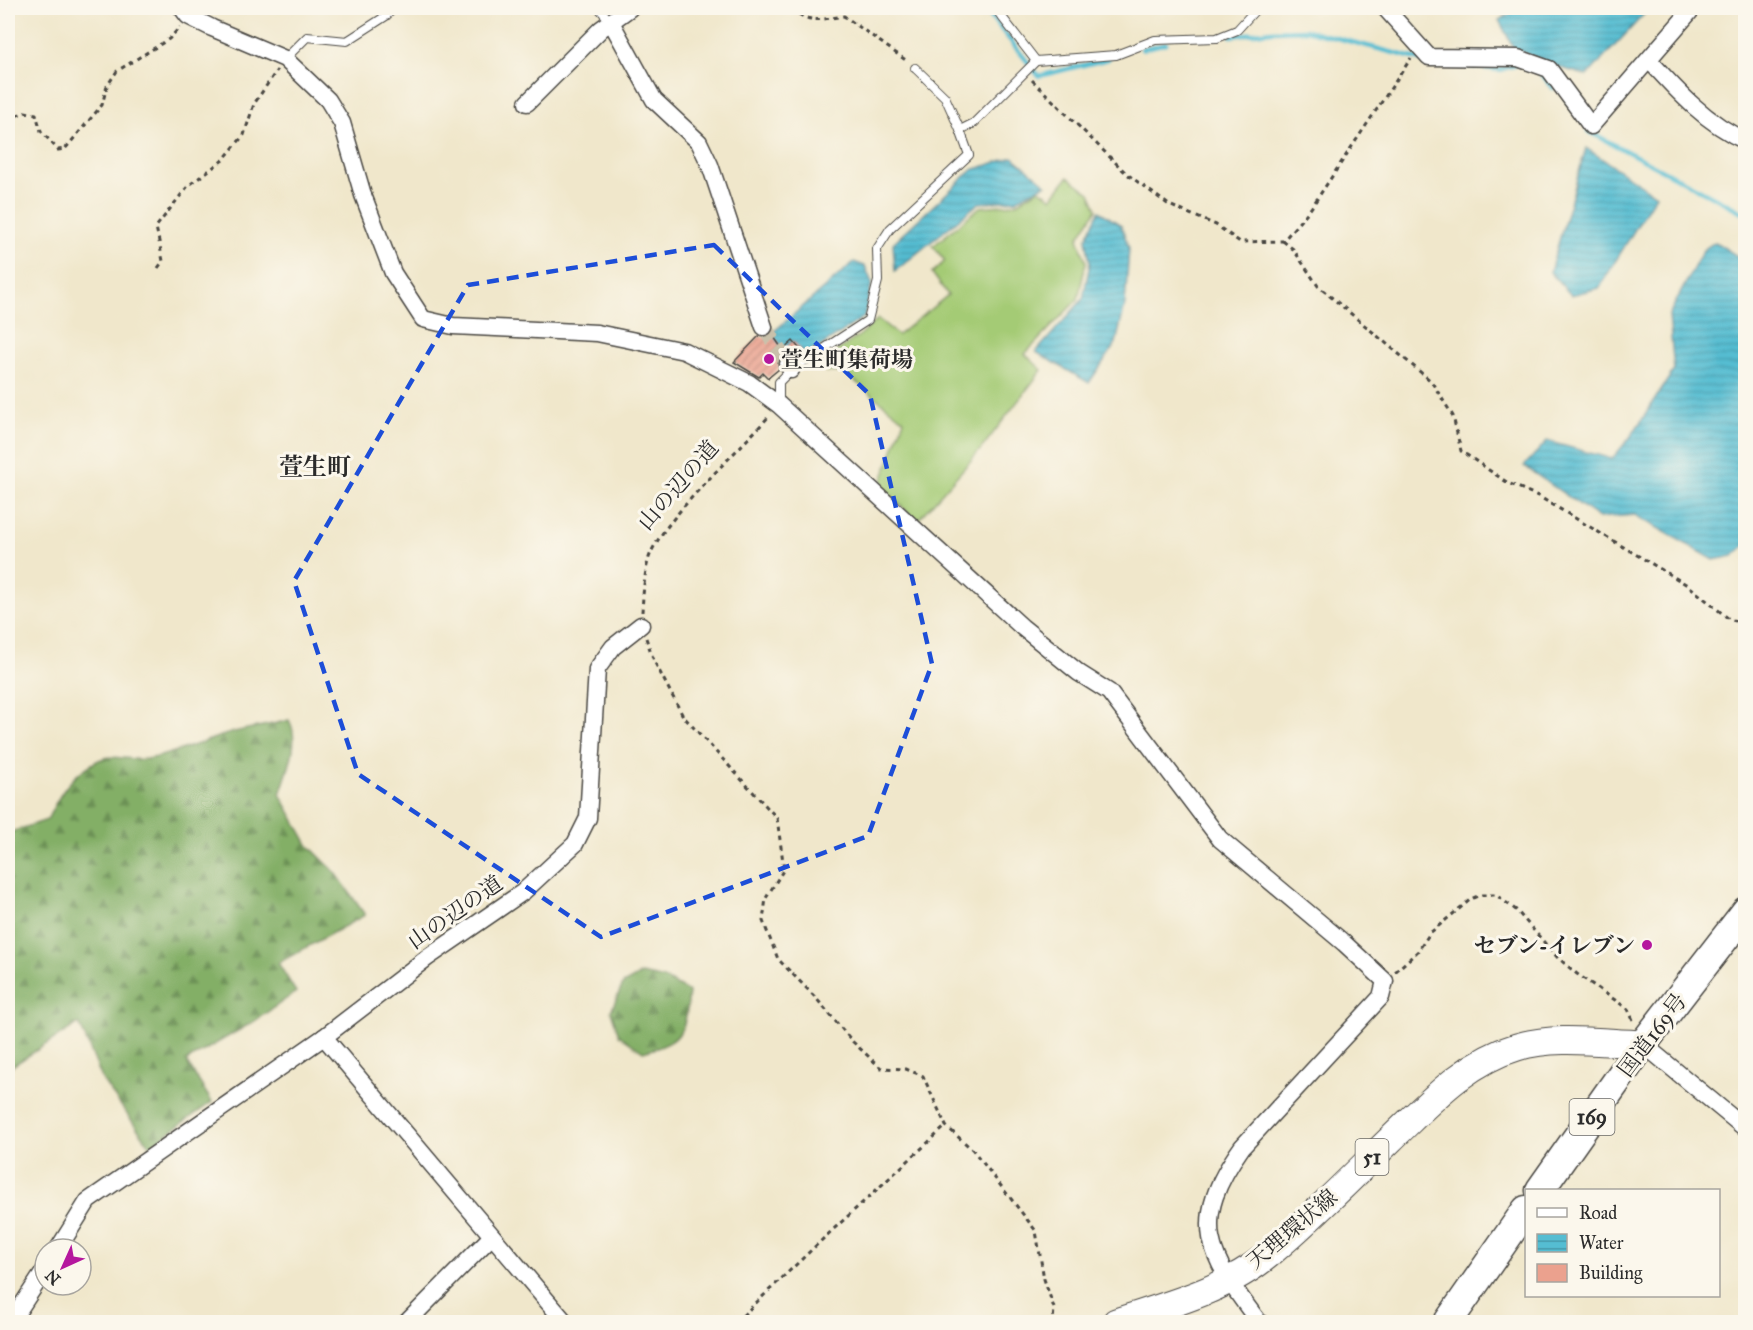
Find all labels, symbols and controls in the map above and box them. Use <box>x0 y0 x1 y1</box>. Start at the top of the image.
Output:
place label: 萱生町集荷場 <box>781 346 913 373</box>
marker: 萱生町集荷場 <box>762 352 776 366</box>
street label: 山の辺の道 <box>632 435 724 535</box>
district label: 萱生町 <box>279 452 351 482</box>
street label: 山の辺の道 <box>402 869 508 955</box>
place label: セブン-イレブン <box>1474 932 1635 959</box>
marker: セブン-イレブン <box>1640 938 1654 952</box>
street label: 国道169号 <box>1612 988 1692 1082</box>
road number: 169 <box>1570 1099 1614 1135</box>
road number: 51 <box>1356 1139 1388 1175</box>
street label: 天理環状線 <box>1241 1183 1343 1275</box>
legend <box>1525 1189 1720 1297</box>
text: Road <box>1579 1202 1617 1224</box>
text: Water <box>1579 1232 1624 1254</box>
north arrow <box>33 1237 93 1297</box>
text: Building <box>1579 1262 1643 1285</box>
text: N <box>41 1265 64 1289</box>

